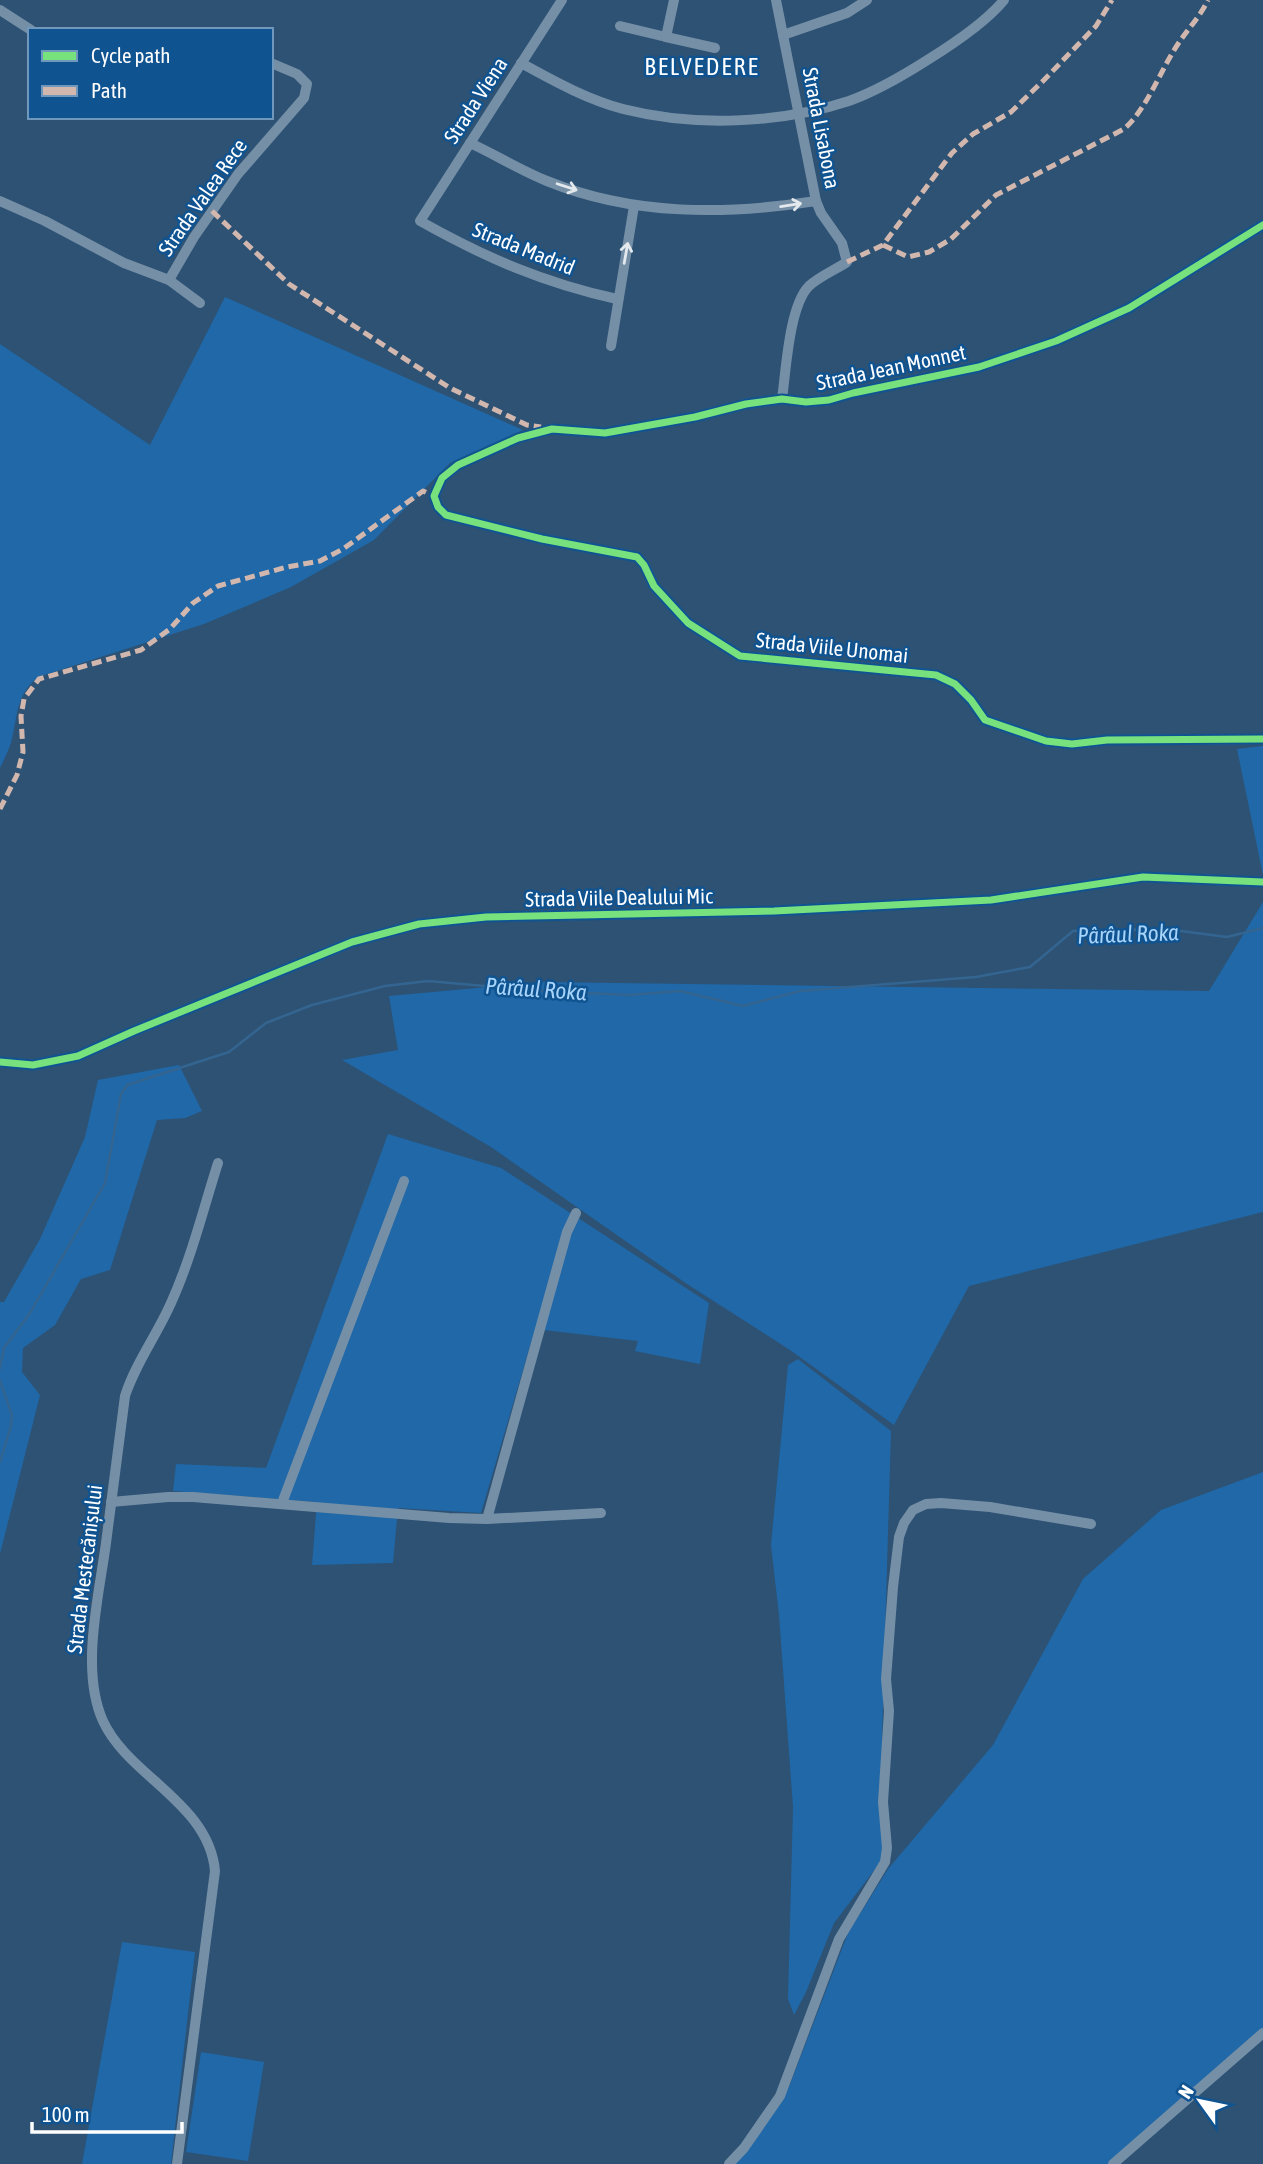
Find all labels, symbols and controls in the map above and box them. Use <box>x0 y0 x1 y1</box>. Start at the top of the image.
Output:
legend <box>28 28 273 119</box>
text: Cycle path <box>91 43 170 67</box>
street label: Strada Viena <box>438 53 512 147</box>
district label: BELVEDERE <box>644 53 760 80</box>
street label: Strada Lisabona <box>798 65 846 191</box>
text: Path <box>91 78 127 102</box>
street label: Strada Valea Rece <box>153 134 251 260</box>
one-way arrow <box>556 182 578 195</box>
one-way arrow <box>779 198 802 211</box>
street label: Strada Madrid <box>470 217 578 279</box>
one-way arrow <box>619 242 633 265</box>
street label: Strada Jean Monnet <box>814 339 968 395</box>
street label: Strada Viile Unomai <box>755 627 909 667</box>
street label: Strada Viile Dealului Mic <box>525 883 713 911</box>
water label: Pârâul Roka <box>1077 919 1179 949</box>
water label: Pârâul Roka <box>484 972 588 1006</box>
street label: Strada Mestecănișului <box>62 1483 106 1655</box>
north arrow <box>1165 2066 1235 2136</box>
text: N <box>1173 2081 1198 2102</box>
scale bar <box>32 2090 182 2134</box>
text: 100 m <box>42 2102 90 2126</box>

